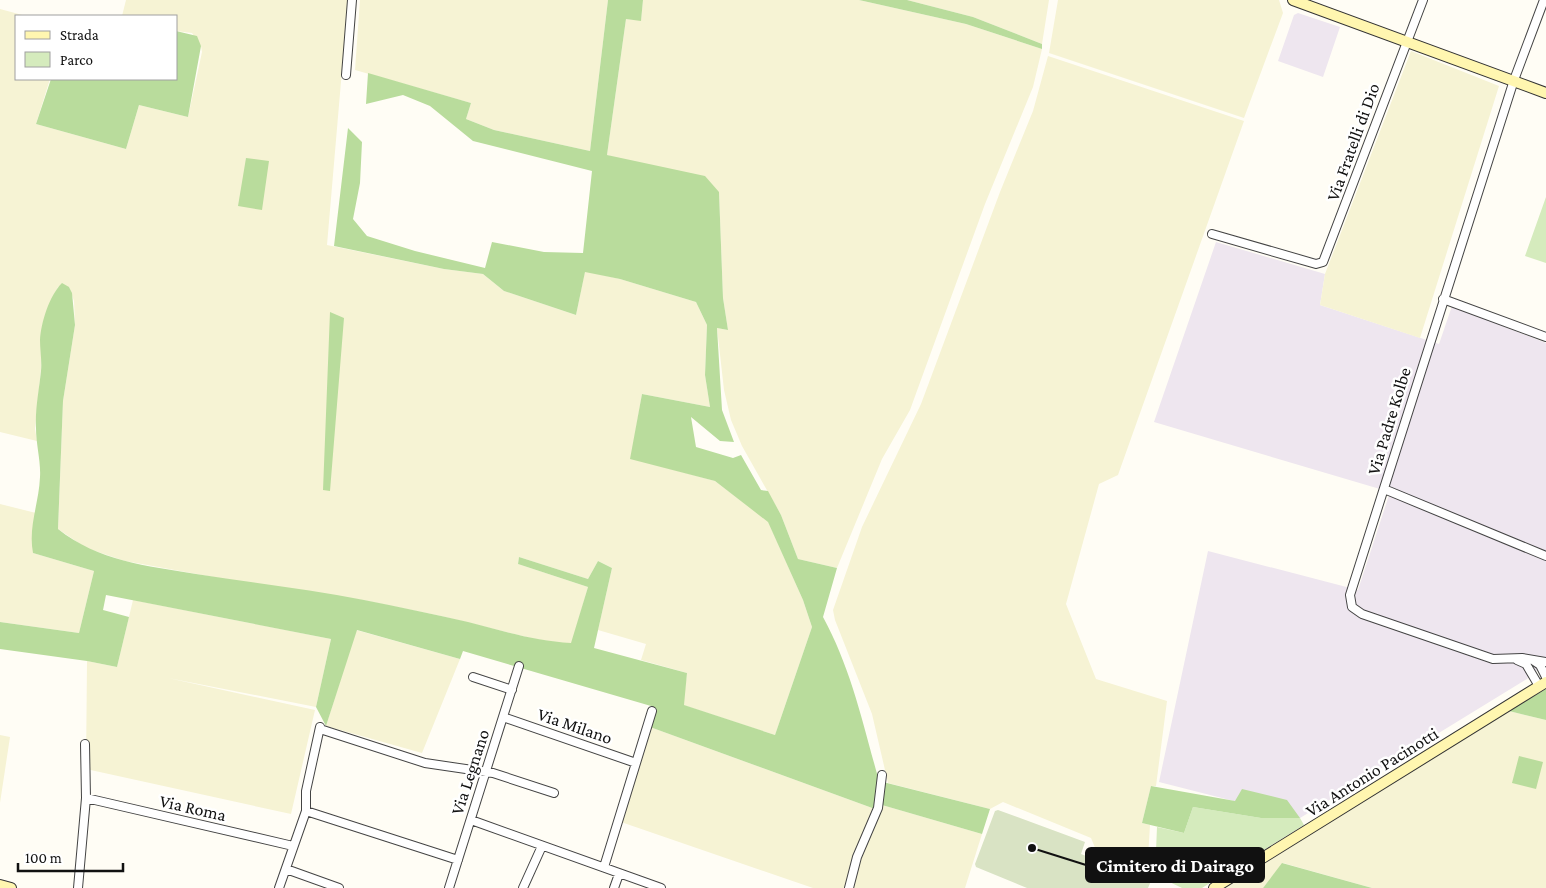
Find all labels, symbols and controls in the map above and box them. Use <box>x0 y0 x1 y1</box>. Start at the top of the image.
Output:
legend <box>15 15 178 80</box>
text: Strada <box>60 27 99 43</box>
text: Parco <box>60 52 93 68</box>
street label: Via Fratelli di Dio <box>1322 80 1384 204</box>
street label: Via Padre Kolbe <box>1363 365 1415 477</box>
street label: Via Milano <box>535 704 615 748</box>
street label: Via Antonio Pacinotti <box>1302 723 1442 821</box>
street label: Via Legnano <box>447 727 493 817</box>
street label: Via Roma <box>158 791 228 825</box>
scale bar <box>18 840 122 872</box>
callout: Cimitero di Dairago <box>1086 848 1264 882</box>
text: 100 m <box>25 850 62 866</box>
text: Cimitero di Dairago <box>1096 855 1254 876</box>

